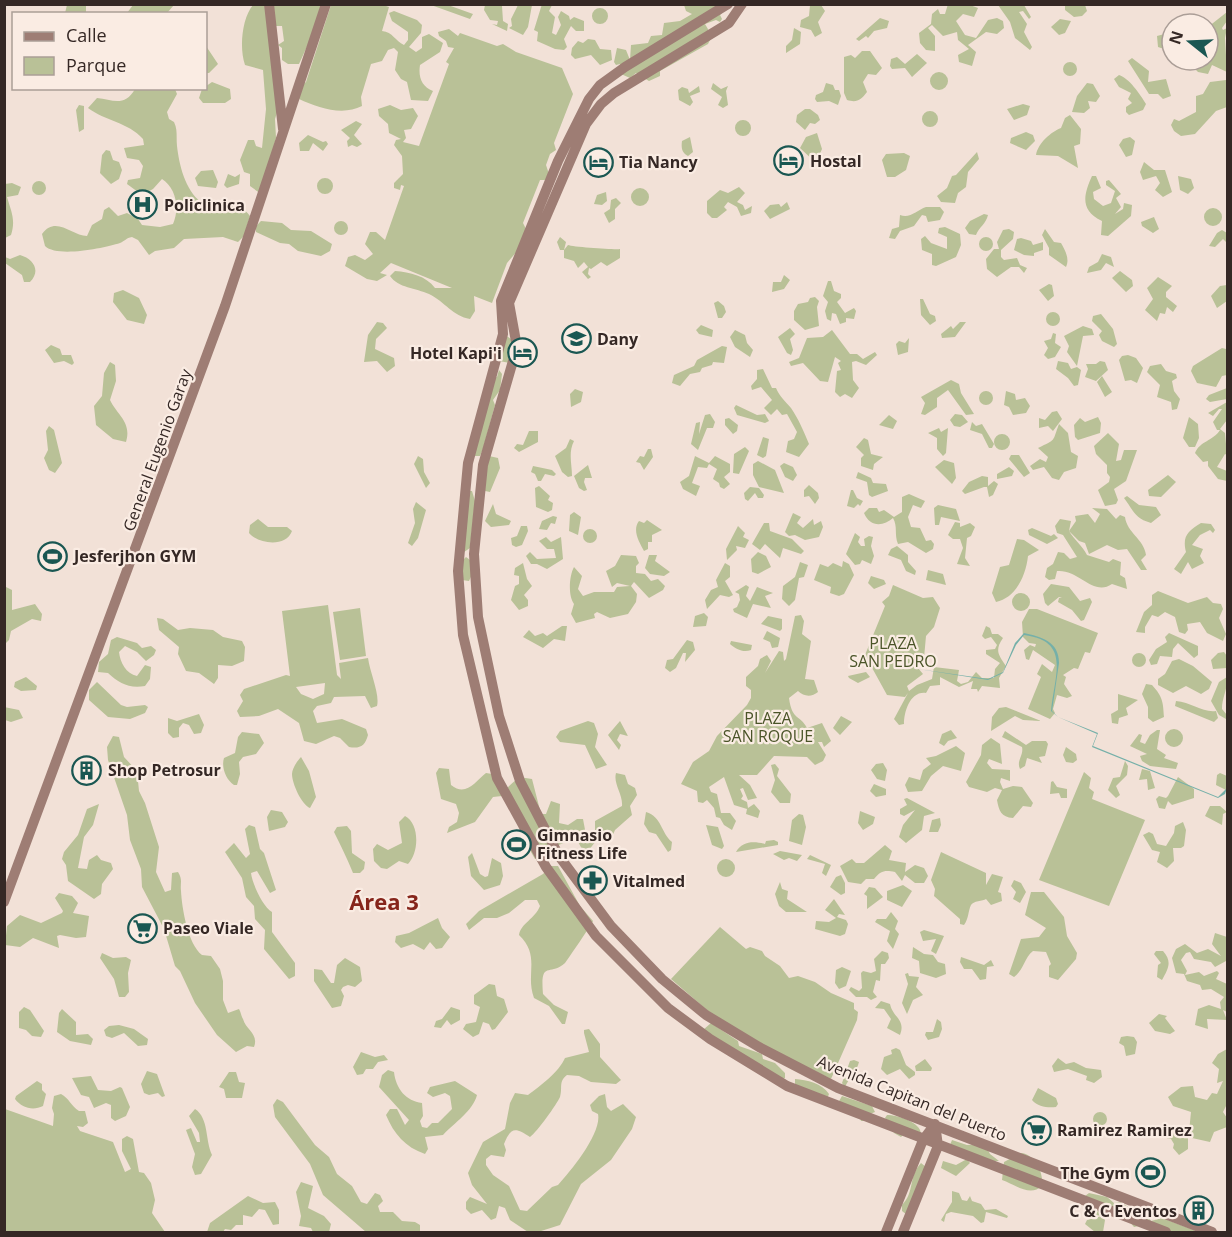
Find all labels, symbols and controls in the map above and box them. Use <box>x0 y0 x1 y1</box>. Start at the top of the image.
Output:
legend <box>12 12 207 90</box>
north arrow <box>1160 12 1220 72</box>
text: Calle <box>66 23 107 47</box>
text: N <box>1163 28 1188 47</box>
text: Parque <box>66 53 126 77</box>
hotel icon: Hostal <box>773 145 805 177</box>
hotel icon: Tia Nancy <box>582 146 614 178</box>
place label: Hostal <box>810 150 862 172</box>
place label: Tia Nancy <box>619 151 698 173</box>
hospital icon: Policlinica <box>127 189 159 221</box>
place label: Policlinica <box>164 194 245 216</box>
school or university icon: Dany <box>560 323 592 355</box>
place label: Dany <box>597 328 639 350</box>
hotel icon: Hotel Kapi'i <box>507 337 539 369</box>
place label: Hotel Kapi'i <box>410 342 502 364</box>
street label: General Eugenio Garay <box>117 365 197 534</box>
sports icon: Jesferjhon GYM <box>37 540 69 572</box>
place label: Jesferjhon GYM <box>72 545 196 567</box>
park label: PLAZA SAN PEDRO <box>849 632 937 672</box>
park label: PLAZA SAN ROQUE <box>723 707 813 747</box>
building icon: Shop Petrosur <box>71 754 103 786</box>
place label: Shop Petrosur <box>108 759 221 781</box>
place label: Gimnasio Fitness Life <box>537 824 627 864</box>
sports icon: Gimnasio Fitness Life <box>500 828 532 860</box>
pharmacy icon: Vitalmed <box>576 865 608 897</box>
place label: Vitalmed <box>613 870 685 892</box>
district label: Área 3 <box>349 886 419 916</box>
supermarket icon: Paseo Viale <box>126 912 158 944</box>
place label: Paseo Viale <box>163 917 253 939</box>
street label: Avenida Capitan del Puerto <box>814 1050 1010 1146</box>
supermarket icon: Ramirez Ramirez <box>1020 1114 1052 1146</box>
place label: Ramirez Ramirez <box>1057 1119 1192 1141</box>
sports icon: The Gym <box>1135 1157 1167 1189</box>
place label: The Gym <box>1060 1162 1130 1184</box>
building icon: C & C Eventos <box>1182 1195 1214 1227</box>
place label: C & C Eventos <box>1069 1200 1177 1222</box>

